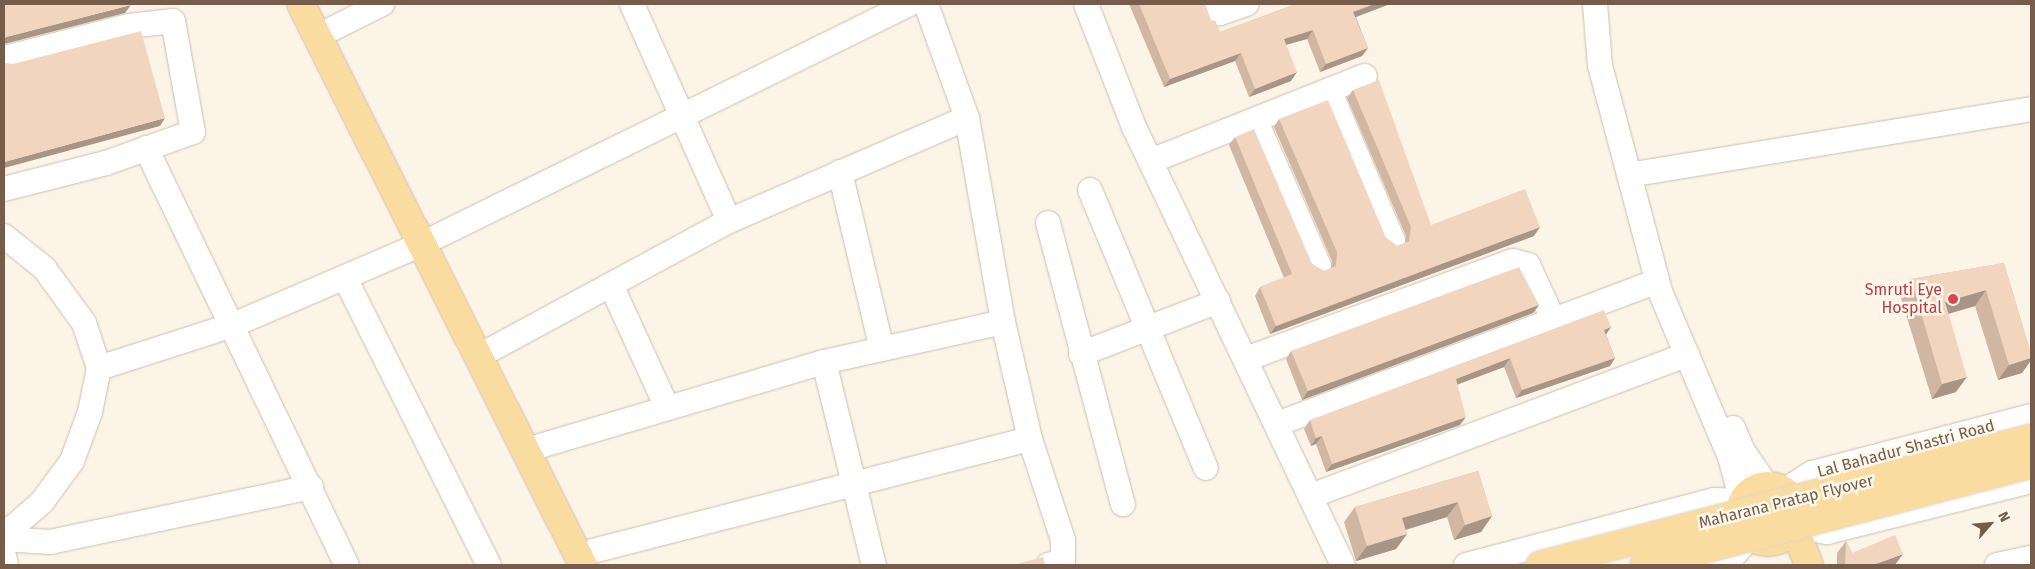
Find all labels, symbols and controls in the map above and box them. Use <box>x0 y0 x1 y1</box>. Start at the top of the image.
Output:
place label: Smruti Eye Hospital <box>1865 280 1942 318</box>
marker: Smruti Eye Hospital <box>1946 292 1960 306</box>
street label: Lal Bahadur Shastri Road <box>1815 416 1997 482</box>
street label: Maharana Pratap Flyover <box>1697 471 1875 533</box>
north arrow <box>1965 499 2015 549</box>
text: N <box>1994 509 2013 525</box>

